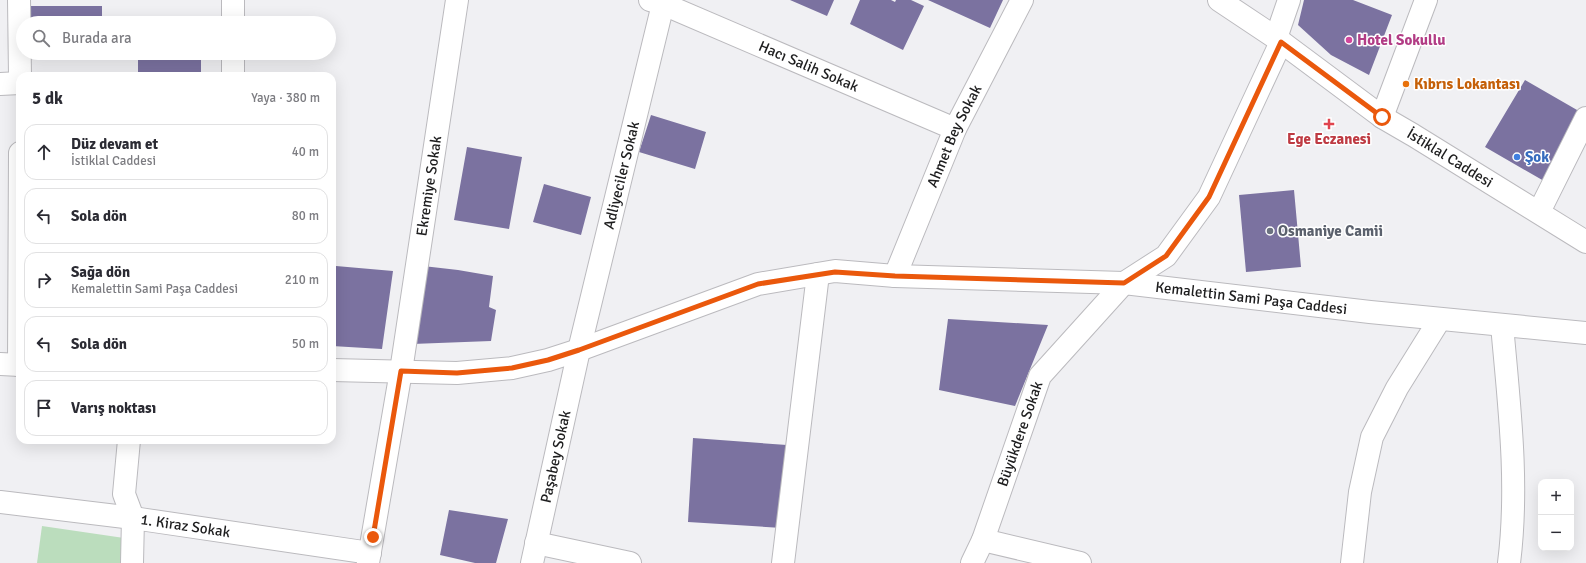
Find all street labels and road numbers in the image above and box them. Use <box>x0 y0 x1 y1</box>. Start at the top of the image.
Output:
street label: Hacı Salih Sokak <box>756 37 862 96</box>
street label: Ahmet Bey Sokak <box>923 81 986 190</box>
street label: Adliyeciler Sokak <box>600 119 643 231</box>
street label: İstiklal Caddesi <box>1404 124 1496 191</box>
street label: Ekremiye Sokak <box>412 134 445 237</box>
street label: Kemalettin Sami Paşa Caddesi <box>1154 278 1348 318</box>
street label: Büyükdere Sokak <box>993 378 1047 489</box>
street label: Paşabey Sokak <box>537 408 575 505</box>
street label: 1. Kiraz Sokak <box>140 510 232 541</box>

